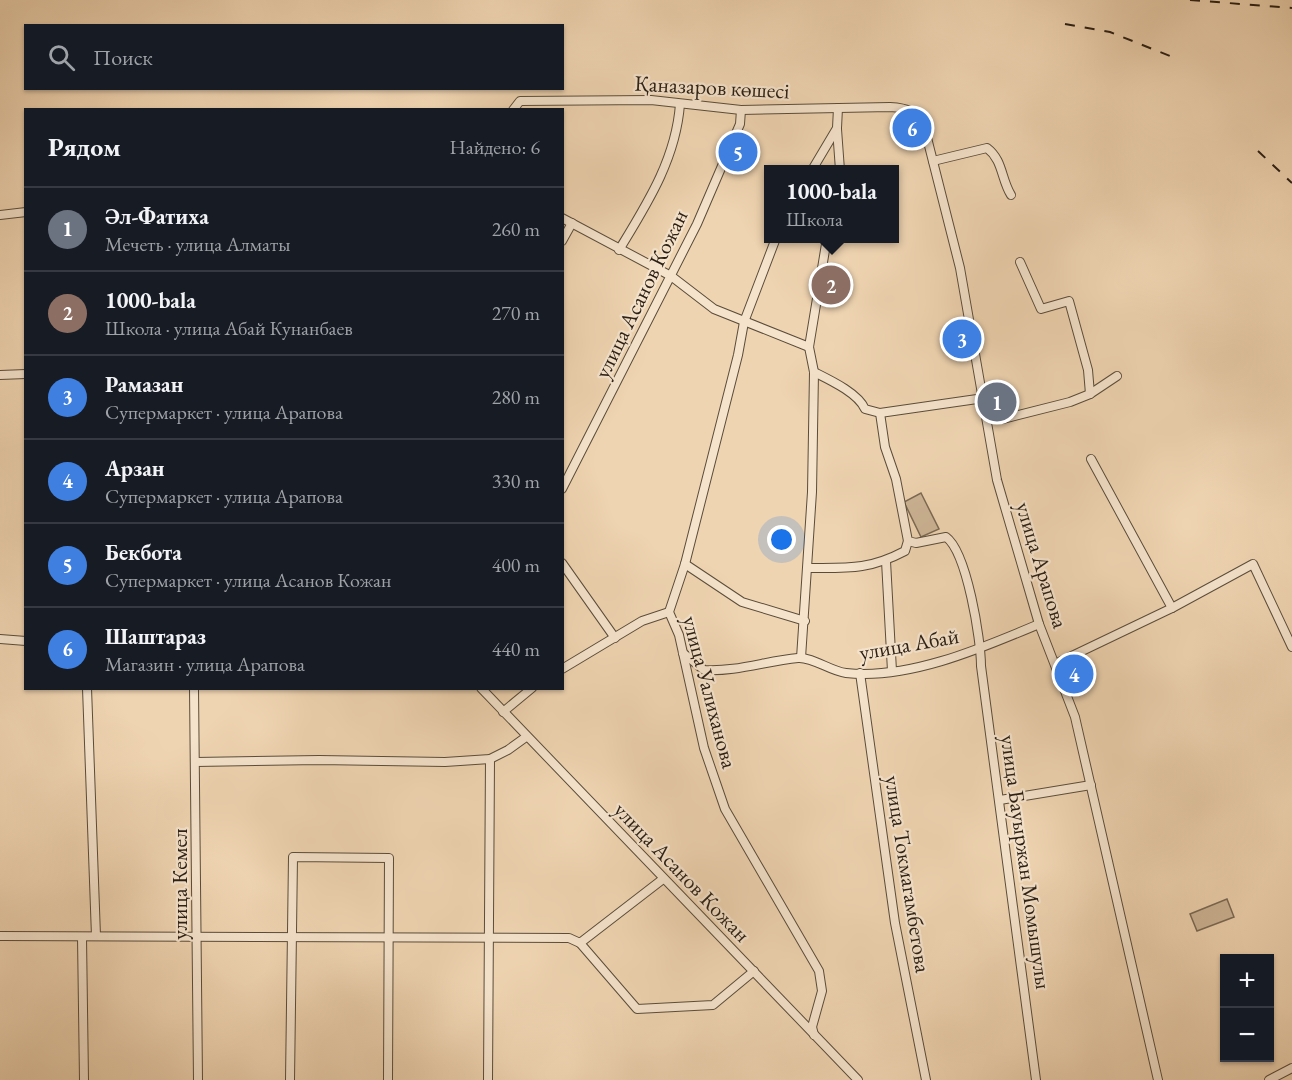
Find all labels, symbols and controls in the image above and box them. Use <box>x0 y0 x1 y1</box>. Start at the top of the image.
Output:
search box <box>24 24 564 90</box>
icon: search <box>45 41 78 74</box>
text: Поиск <box>93 43 153 72</box>
street label: Қаназаров көшесі <box>634 68 790 106</box>
pin: 6 <box>892 106 932 150</box>
text: Рядом <box>48 130 121 164</box>
pin: 5 <box>718 130 758 174</box>
text: Найдено: 6 <box>449 134 540 160</box>
popup <box>764 165 899 243</box>
text: 1000-bala <box>786 177 877 206</box>
text: Әл-Фатиха <box>105 202 209 231</box>
street label: улица Асанов Кожан <box>588 205 694 383</box>
text: Школа <box>786 206 843 232</box>
text: 1 <box>62 216 73 242</box>
text: 260 m <box>492 216 540 242</box>
text: Мечеть · улица Алматы <box>105 231 291 257</box>
pin: 2 <box>812 262 850 308</box>
text: 1000-bala <box>105 286 196 315</box>
text: 2 <box>62 300 73 326</box>
text: 270 m <box>492 300 540 326</box>
text: Школа · улица Абай Кунанбаев <box>105 315 353 341</box>
pin: 3 <box>942 316 982 362</box>
text: Рамазан <box>105 370 183 399</box>
pin: 1 <box>978 380 1016 424</box>
text: 3 <box>62 384 73 410</box>
text: 280 m <box>492 384 540 410</box>
text: Супермаркет · улица Арапова <box>105 399 343 425</box>
text: Арзан <box>105 454 165 483</box>
text: 4 <box>62 468 73 494</box>
text: 330 m <box>492 468 540 494</box>
text: Супермаркет · улица Арапова <box>105 483 343 509</box>
street label: улица Арапова <box>1009 498 1075 632</box>
your location <box>767 525 796 554</box>
text: Бекбота <box>105 538 182 567</box>
text: 5 <box>62 552 73 578</box>
text: 400 m <box>492 552 540 578</box>
text: Супермаркет · улица Асанов Кожан <box>105 567 392 593</box>
street label: улица Уалиханова <box>676 612 744 772</box>
street label: улица Абай <box>857 621 962 667</box>
text: Шаштараз <box>105 622 206 651</box>
text: 6 <box>62 636 73 662</box>
text: 440 m <box>492 636 540 662</box>
text: Магазин · улица Арапова <box>105 651 305 677</box>
pin: 4 <box>1054 652 1094 696</box>
street label: улица Бауыржан Момышулы <box>994 733 1058 991</box>
street label: улица Токмагамбетова <box>878 773 938 975</box>
street label: улица Асанов Кожан <box>608 796 756 948</box>
street label: улица Кемел <box>165 828 194 940</box>
map controls <box>1220 954 1274 1062</box>
button: + <box>1220 954 1274 1008</box>
button: − <box>1220 1008 1274 1062</box>

